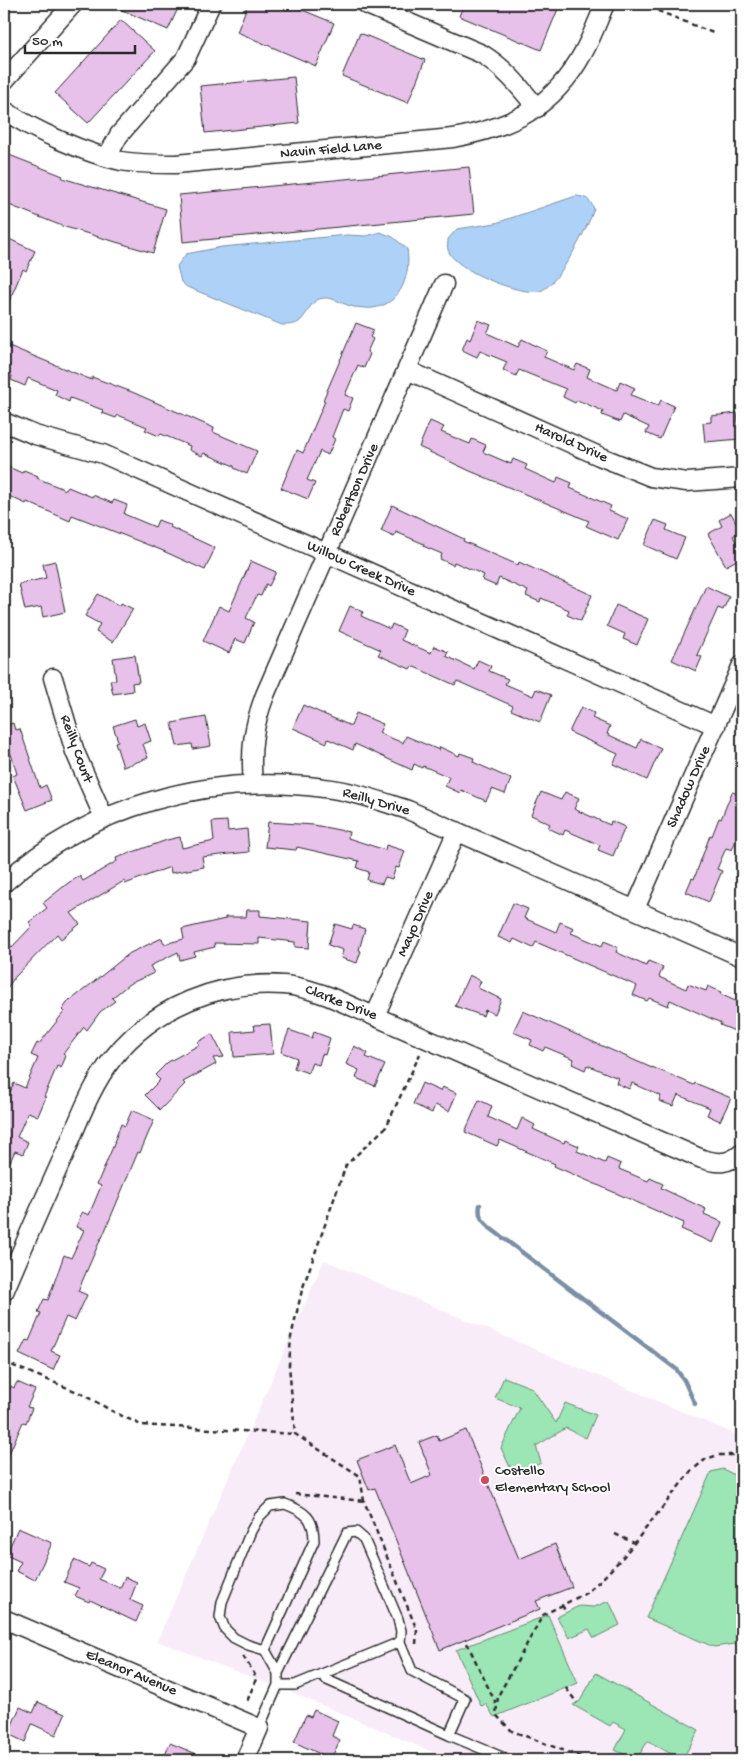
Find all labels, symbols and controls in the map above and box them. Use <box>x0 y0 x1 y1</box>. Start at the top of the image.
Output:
scale bar <box>25 22 135 54</box>
text: 50 m <box>32 33 63 51</box>
street label: Navin Field Lane <box>280 137 383 163</box>
street label: Harold Drive <box>532 419 611 467</box>
street label: Robertson Drive <box>327 441 384 539</box>
street label: Willow Creek Drive <box>304 537 419 601</box>
street label: Reilly Court <box>55 713 97 787</box>
street label: Shadow Drive <box>663 743 715 831</box>
street label: Reilly Drive <box>340 784 412 820</box>
street label: Mayo Drive <box>394 888 439 960</box>
street label: Clarke Drive <box>302 981 380 1025</box>
place label: Costello Elementary School <box>495 1462 611 1497</box>
marker: Costello Elementary School <box>479 1474 491 1486</box>
street label: Eleanor Avenue <box>83 1646 180 1700</box>

